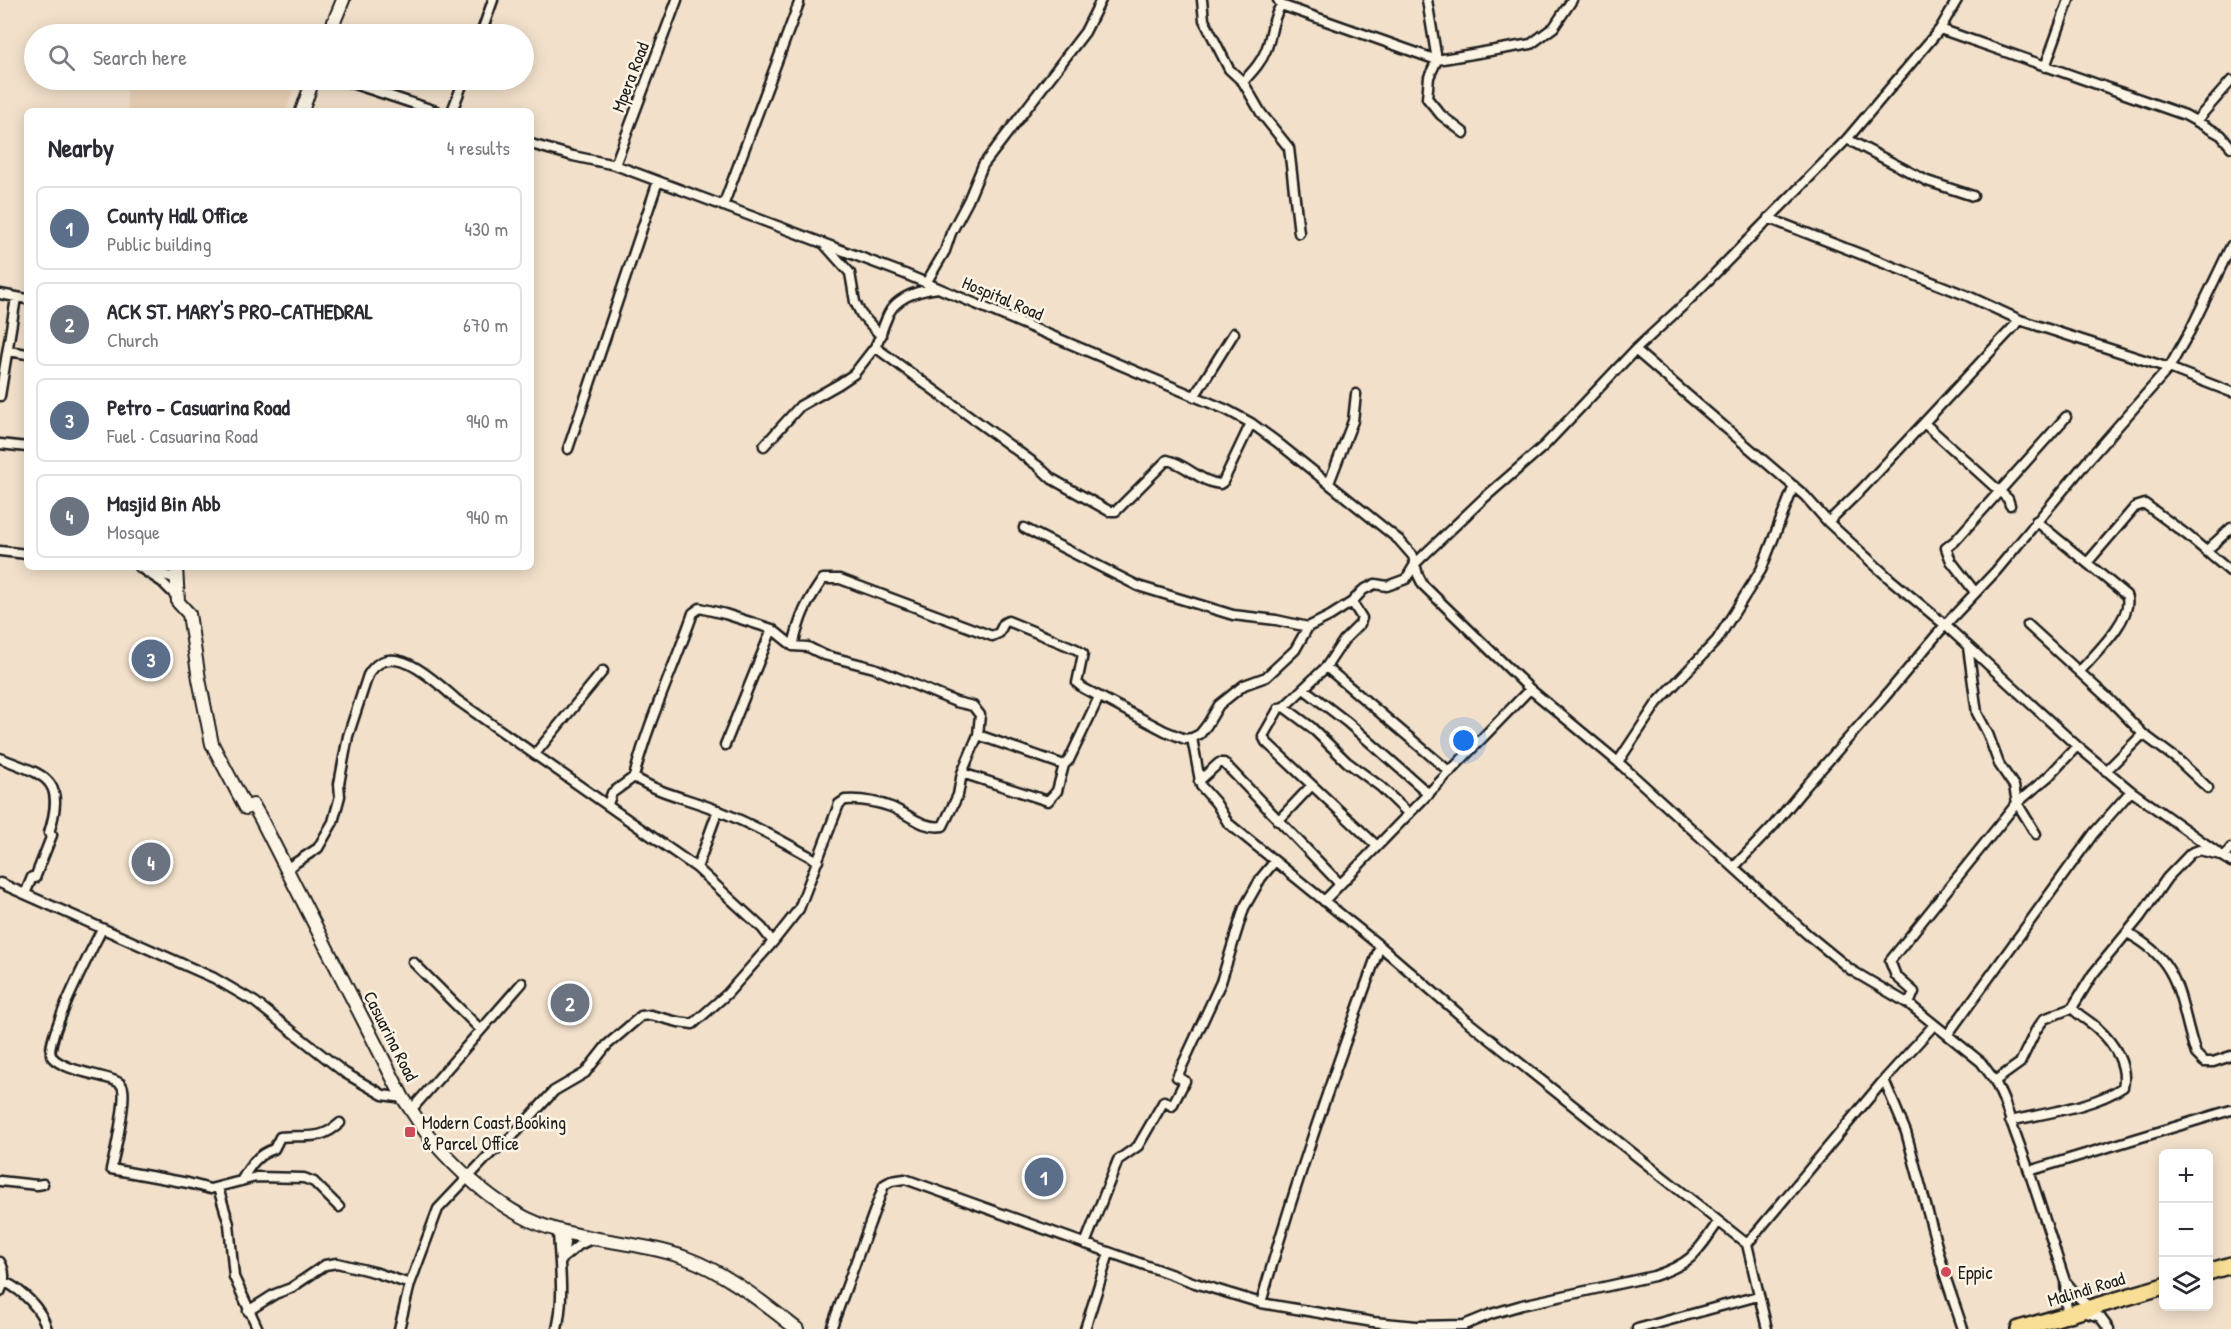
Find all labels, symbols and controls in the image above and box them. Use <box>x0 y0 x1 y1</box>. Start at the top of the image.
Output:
search box <box>24 24 534 90</box>
street label: Mpera Road <box>605 38 655 116</box>
icon: search <box>45 41 78 74</box>
text: Search here <box>93 42 187 72</box>
text: Nearby <box>48 130 114 165</box>
text: 4 results <box>447 134 510 161</box>
text: County Hall Office <box>107 200 248 230</box>
text: 1 <box>66 215 73 242</box>
text: 430 m <box>464 215 508 242</box>
text: Public building <box>107 230 211 257</box>
street label: Hospital Road <box>959 270 1047 326</box>
text: ACK ST. MARY'S PRO-CATHEDRAL <box>107 296 373 326</box>
text: 2 <box>65 311 74 338</box>
text: 670 m <box>463 311 508 338</box>
text: Church <box>107 326 158 353</box>
text: Petro - Casuarina Road <box>107 392 290 422</box>
text: 3 <box>65 407 74 434</box>
text: 940 m <box>466 407 508 434</box>
text: Fuel · Casuarina Road <box>107 422 258 449</box>
text: Masjid Bin Abb <box>107 488 221 518</box>
text: 4 <box>66 503 73 530</box>
text: 940 m <box>466 503 508 530</box>
text: Mosque <box>107 518 160 545</box>
pin: 3 <box>132 636 170 682</box>
your location <box>1449 726 1478 755</box>
pin: 4 <box>132 840 170 884</box>
pin: 2 <box>550 980 590 1026</box>
street label: Casuarina Road <box>358 987 424 1085</box>
place label: Modern Coast Booking & Parcel Office <box>422 1110 566 1156</box>
marker: Modern Coast Booking & Parcel Office <box>403 1125 417 1139</box>
map controls <box>2159 1149 2213 1311</box>
button: + <box>2159 1149 2213 1203</box>
pin: 1 <box>1024 1154 1064 1200</box>
button: − <box>2159 1203 2213 1257</box>
button: layers <box>2159 1257 2213 1311</box>
place label: Eppic <box>1958 1260 1992 1285</box>
marker: Eppic <box>1939 1265 1953 1279</box>
street label: Malindi Road <box>2044 1265 2128 1313</box>

